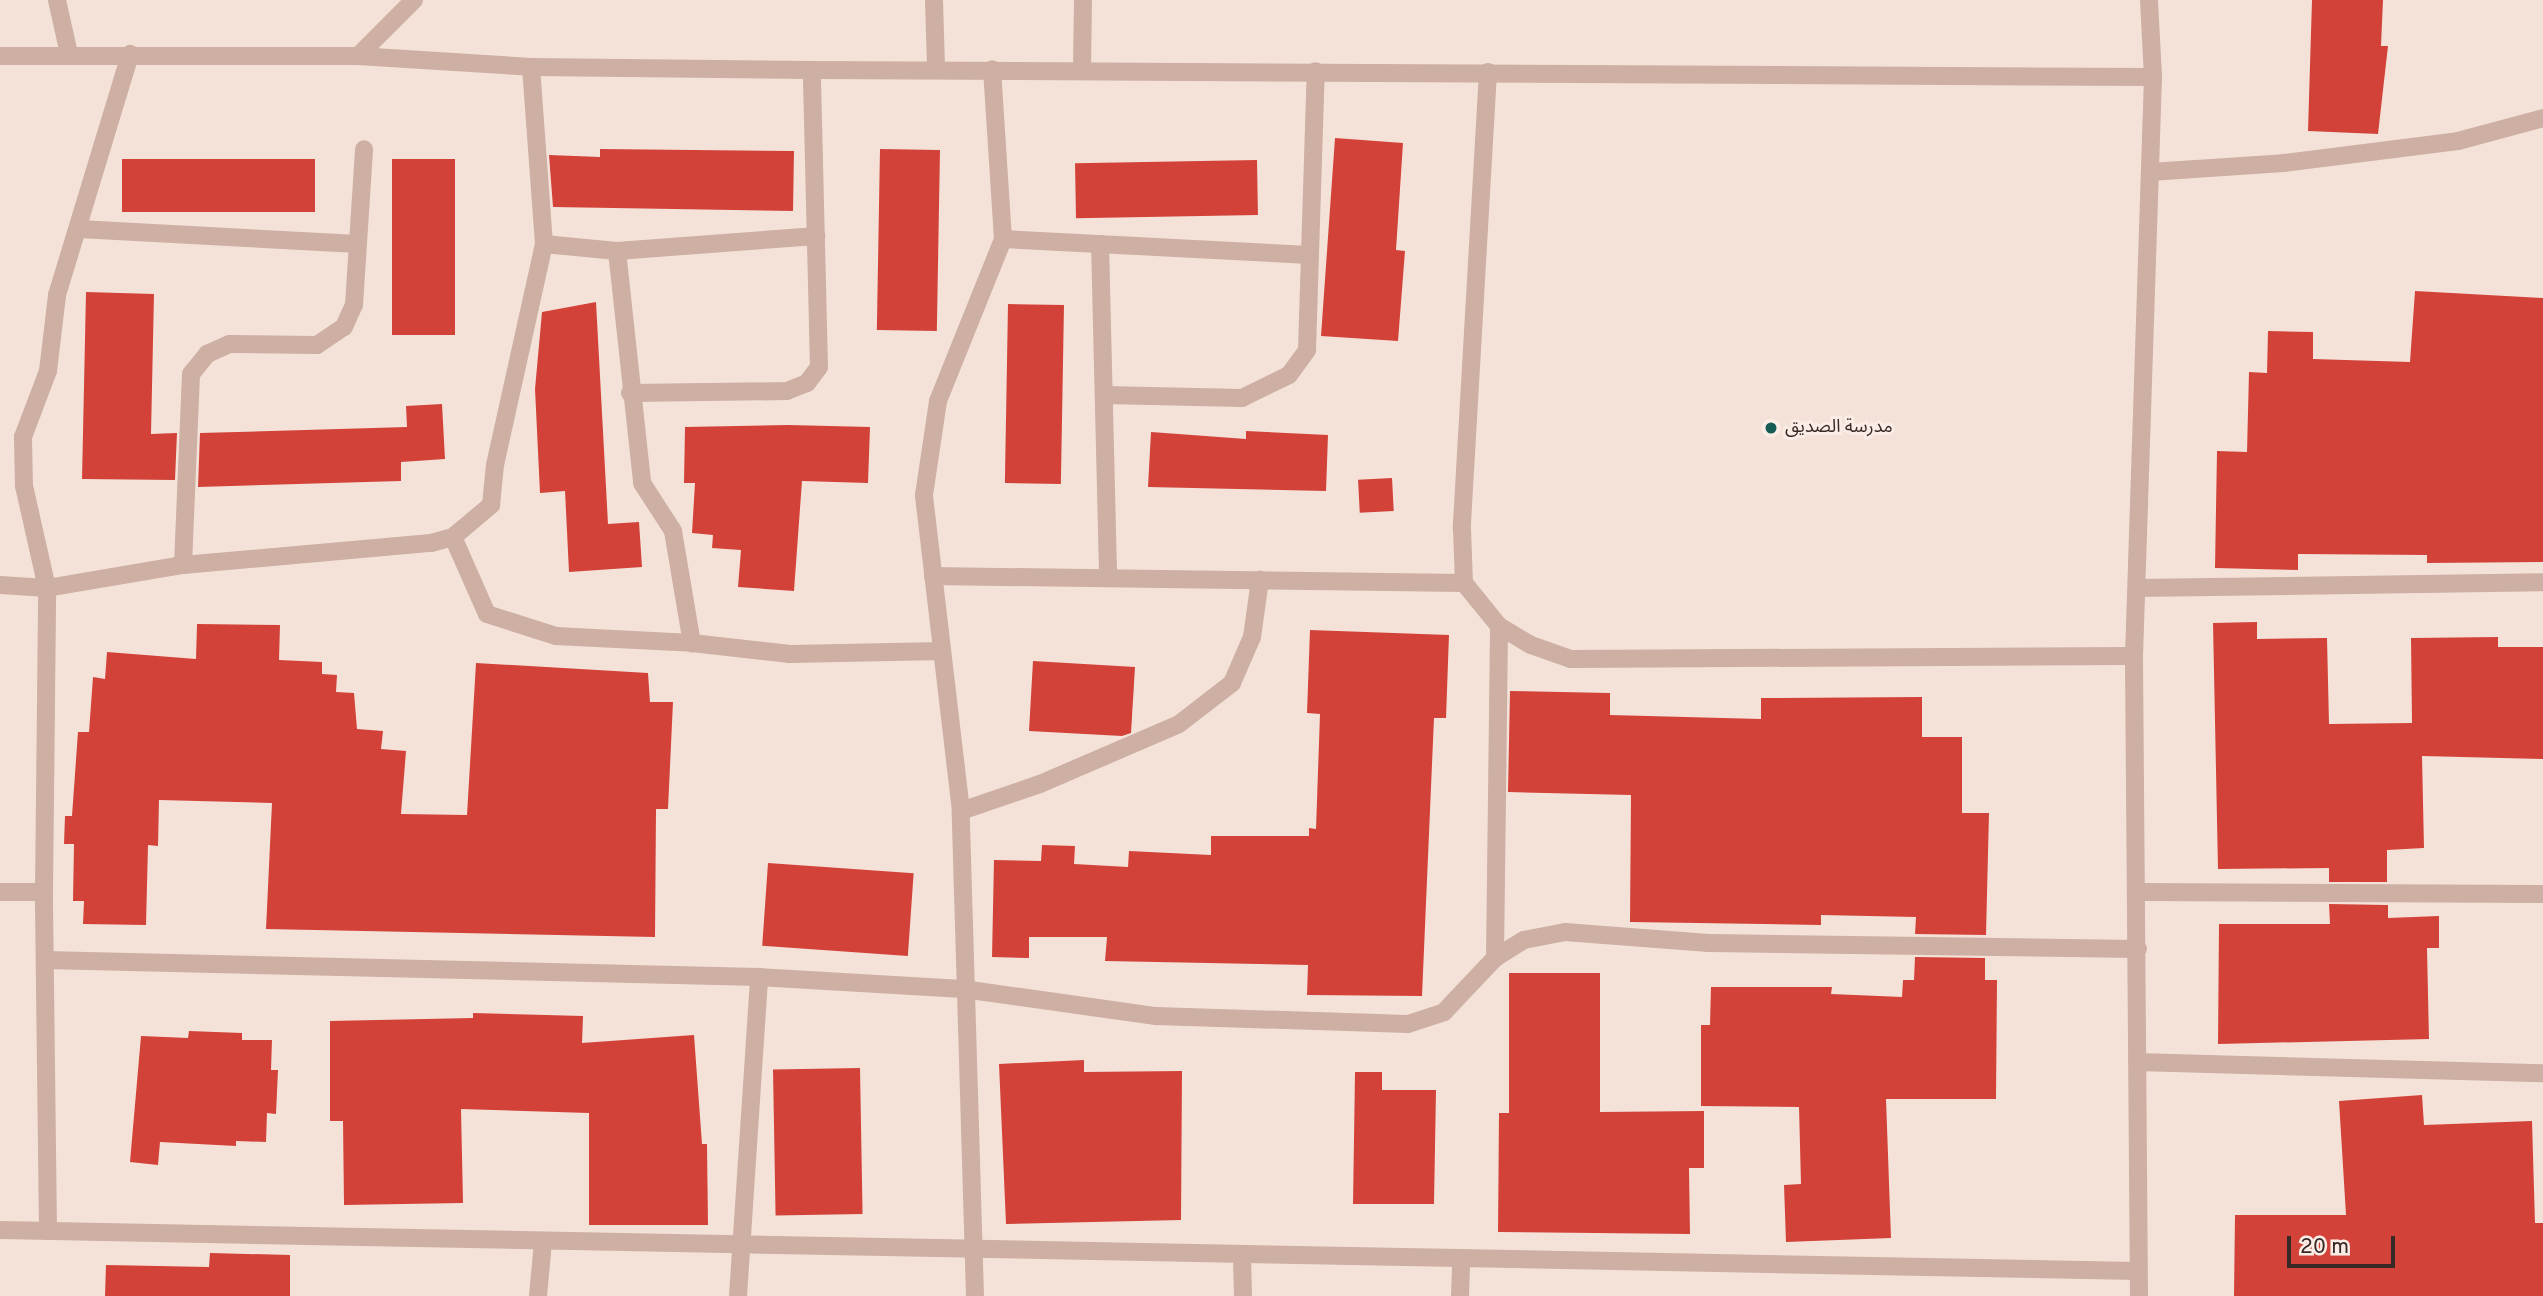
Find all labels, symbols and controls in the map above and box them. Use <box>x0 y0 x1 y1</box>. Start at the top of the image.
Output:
place label: مدرسة الصديق <box>1785 417 1893 439</box>
marker: مدرسة الصديق <box>1763 420 1779 436</box>
scale bar <box>2291 1222 2400 1266</box>
text: 20 m <box>2300 1234 2349 1261</box>

